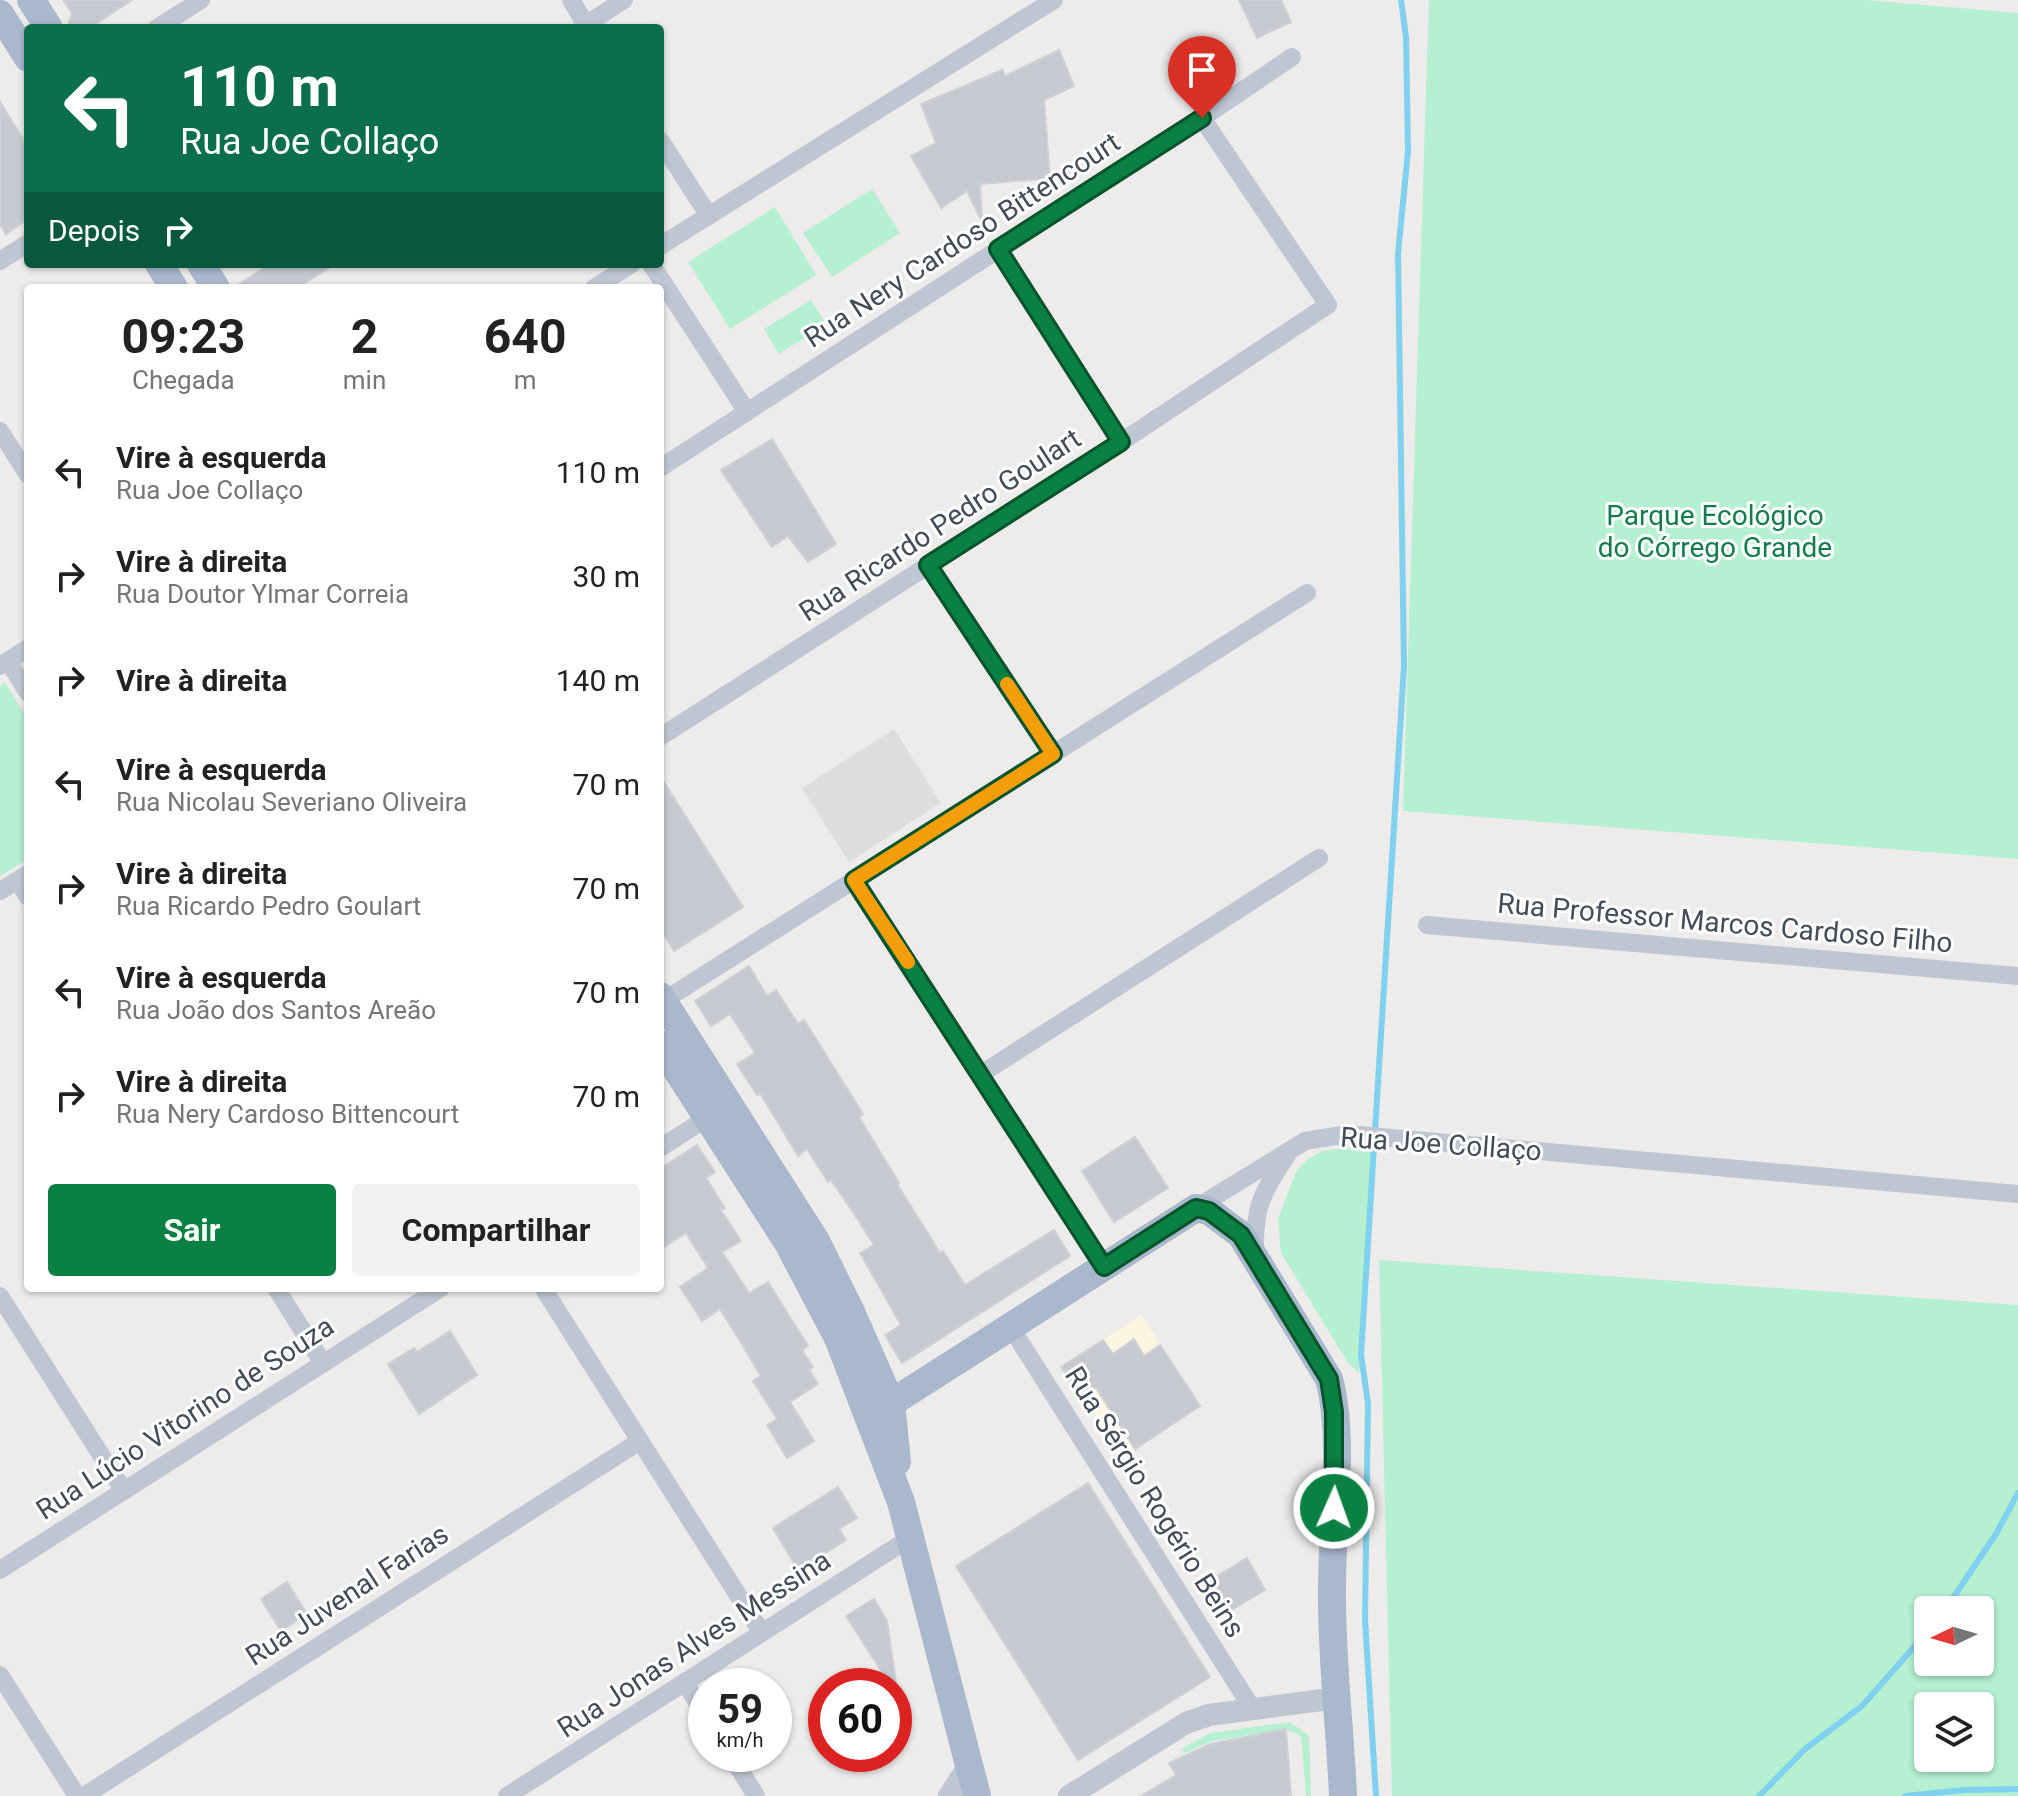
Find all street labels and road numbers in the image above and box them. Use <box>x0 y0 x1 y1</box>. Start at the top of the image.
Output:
street label: Rua Nery Cardoso Bittencourt <box>798 125 1126 355</box>
street label: Rua Ricardo Pedro Goulart <box>793 422 1087 628</box>
street label: Rua Professor Marcos Cardoso Filho <box>1496 887 1954 959</box>
street label: Rua Joe Collaço <box>1339 1121 1543 1167</box>
street label: Rua Lúcio Vitorino de Souza <box>30 1309 340 1527</box>
street label: Rua Sérgio Rogério Beins <box>1058 1361 1252 1643</box>
street label: Rua Juvenal Farias <box>240 1517 454 1673</box>
street label: Rua Jonas Alves Messina <box>551 1543 837 1745</box>

